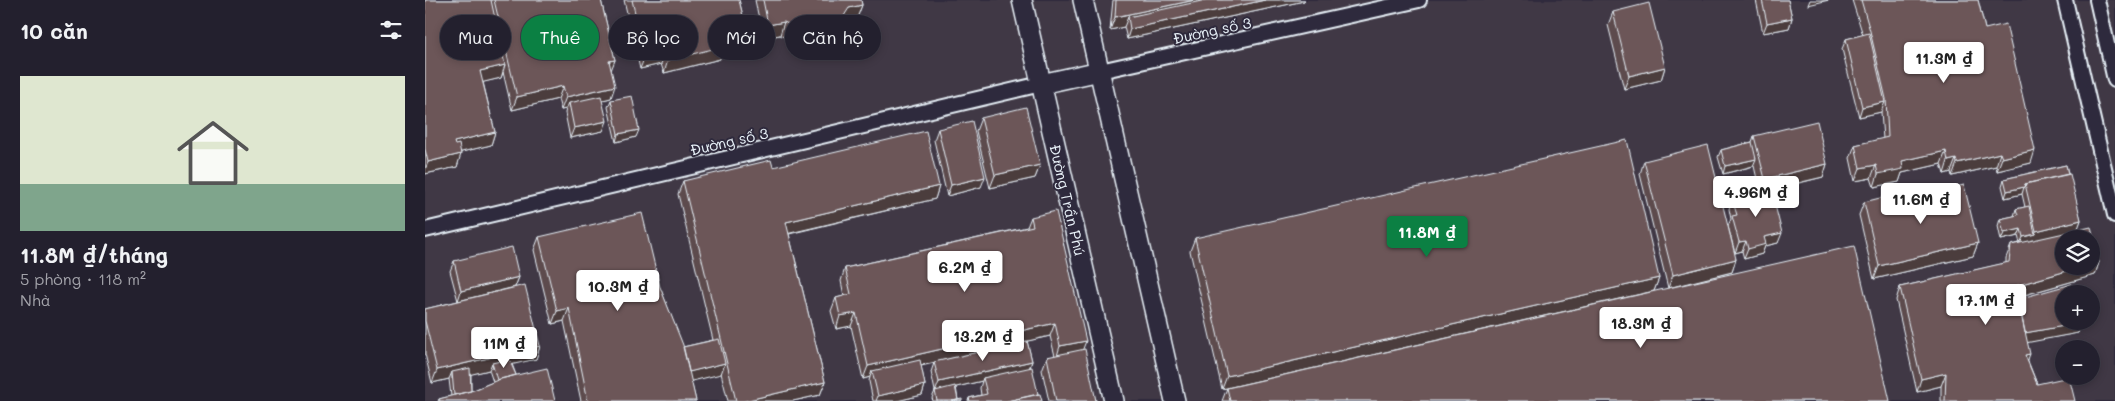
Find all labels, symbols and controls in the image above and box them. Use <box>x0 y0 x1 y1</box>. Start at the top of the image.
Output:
street label: Đường số 3 <box>1171 12 1253 48</box>
chip: Mua <box>440 15 511 60</box>
chip: Thuê <box>521 15 599 60</box>
chip: Bộ lọc <box>609 15 698 60</box>
chip: Mới <box>708 15 775 60</box>
chip: Căn hộ <box>785 15 881 60</box>
icon: filters <box>377 16 405 44</box>
text: 10 căn <box>20 17 88 44</box>
pin: 11.3M ₫ <box>1898 42 1990 84</box>
text: 11.3M ₫ <box>1915 47 1973 68</box>
icon: home <box>168 108 258 198</box>
street label: Đường số 3 <box>688 122 770 160</box>
street label: Đường Trần Phú <box>1045 142 1091 258</box>
pin: 4.96M ₫ <box>1710 176 1802 218</box>
text: 4.96M ₫ <box>1724 181 1788 202</box>
pin: 11.6M ₫ <box>1875 182 1967 225</box>
text: 11.6M ₫ <box>1892 188 1950 209</box>
pin: 11.8M ₫ <box>1381 216 1473 258</box>
text: 11.8M ₫ <box>1398 221 1456 242</box>
map controls <box>2055 230 2100 385</box>
button: layers <box>2055 230 2100 275</box>
text: 11.8M ₫/tháng <box>20 241 168 268</box>
pin: 6.2M ₫ <box>924 250 1006 293</box>
text: 6.2M ₫ <box>938 256 992 277</box>
text: 5 phòng · 118 m² <box>20 268 146 289</box>
pin: 10.3M ₫ <box>572 270 664 312</box>
text: 10.3M ₫ <box>587 275 649 296</box>
pin: 17.1M ₫ <box>1940 284 2032 326</box>
button: + <box>2055 285 2100 330</box>
text: Nhà <box>20 289 51 310</box>
text: 17.1M ₫ <box>1957 289 2015 310</box>
pin: 18.3M ₫ <box>1595 306 1687 349</box>
text: 18.3M ₫ <box>1610 312 1672 333</box>
pin: 13.2M ₫ <box>937 320 1029 362</box>
text: 13.2M ₫ <box>953 325 1013 346</box>
pin: 11M ₫ <box>469 326 539 369</box>
text: 11M ₫ <box>482 332 526 353</box>
button: − <box>2055 340 2100 385</box>

